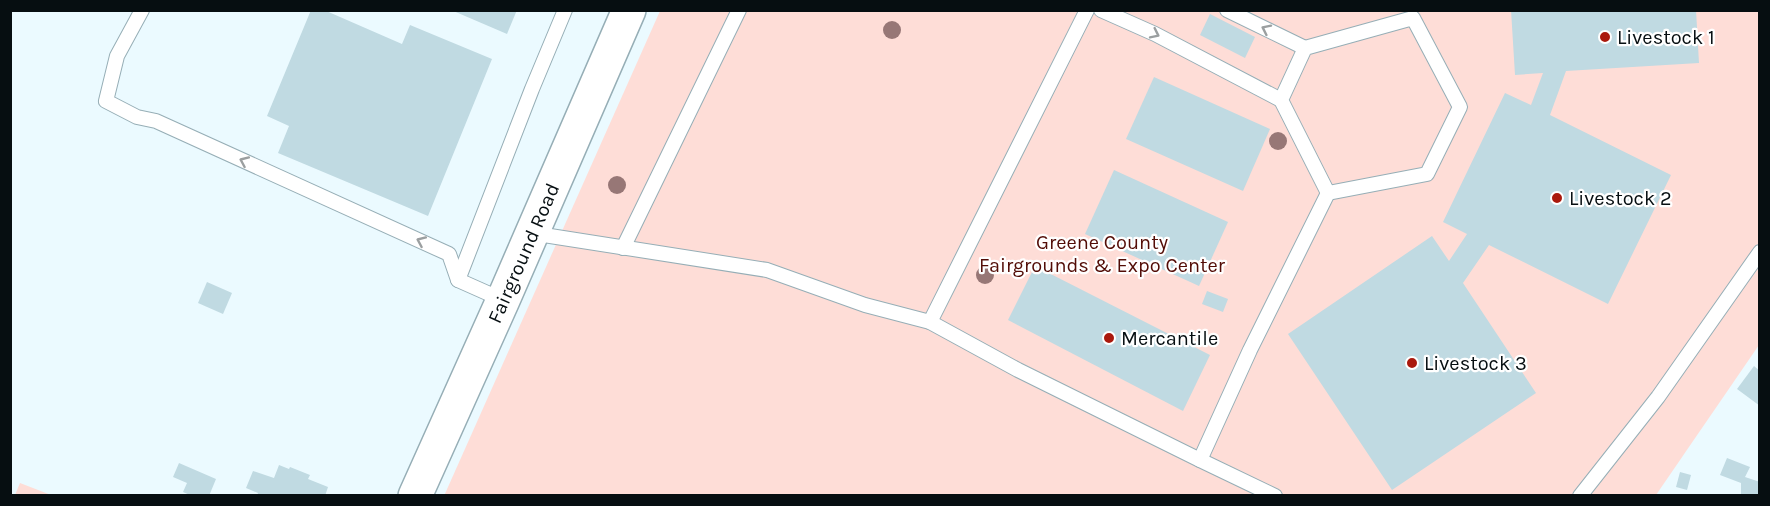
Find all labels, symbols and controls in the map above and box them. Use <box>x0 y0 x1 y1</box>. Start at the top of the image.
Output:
one-way arrow <box>1262 25 1273 37</box>
place label: Livestock 1 <box>1617 26 1715 49</box>
one-way arrow <box>1148 27 1159 39</box>
marker: Livestock 1 <box>1598 30 1612 44</box>
one-way arrow <box>239 156 250 168</box>
street label: Fairground Road <box>483 180 564 327</box>
place label: Livestock 2 <box>1569 187 1672 210</box>
marker: Livestock 2 <box>1550 191 1564 205</box>
park label: Greene County Fairgrounds & Expo Center <box>979 231 1226 277</box>
one-way arrow <box>417 237 428 249</box>
place label: Mercantile <box>1121 327 1218 350</box>
marker: Mercantile <box>1102 331 1116 345</box>
place label: Livestock 3 <box>1424 352 1527 375</box>
marker: Livestock 3 <box>1405 356 1419 370</box>

